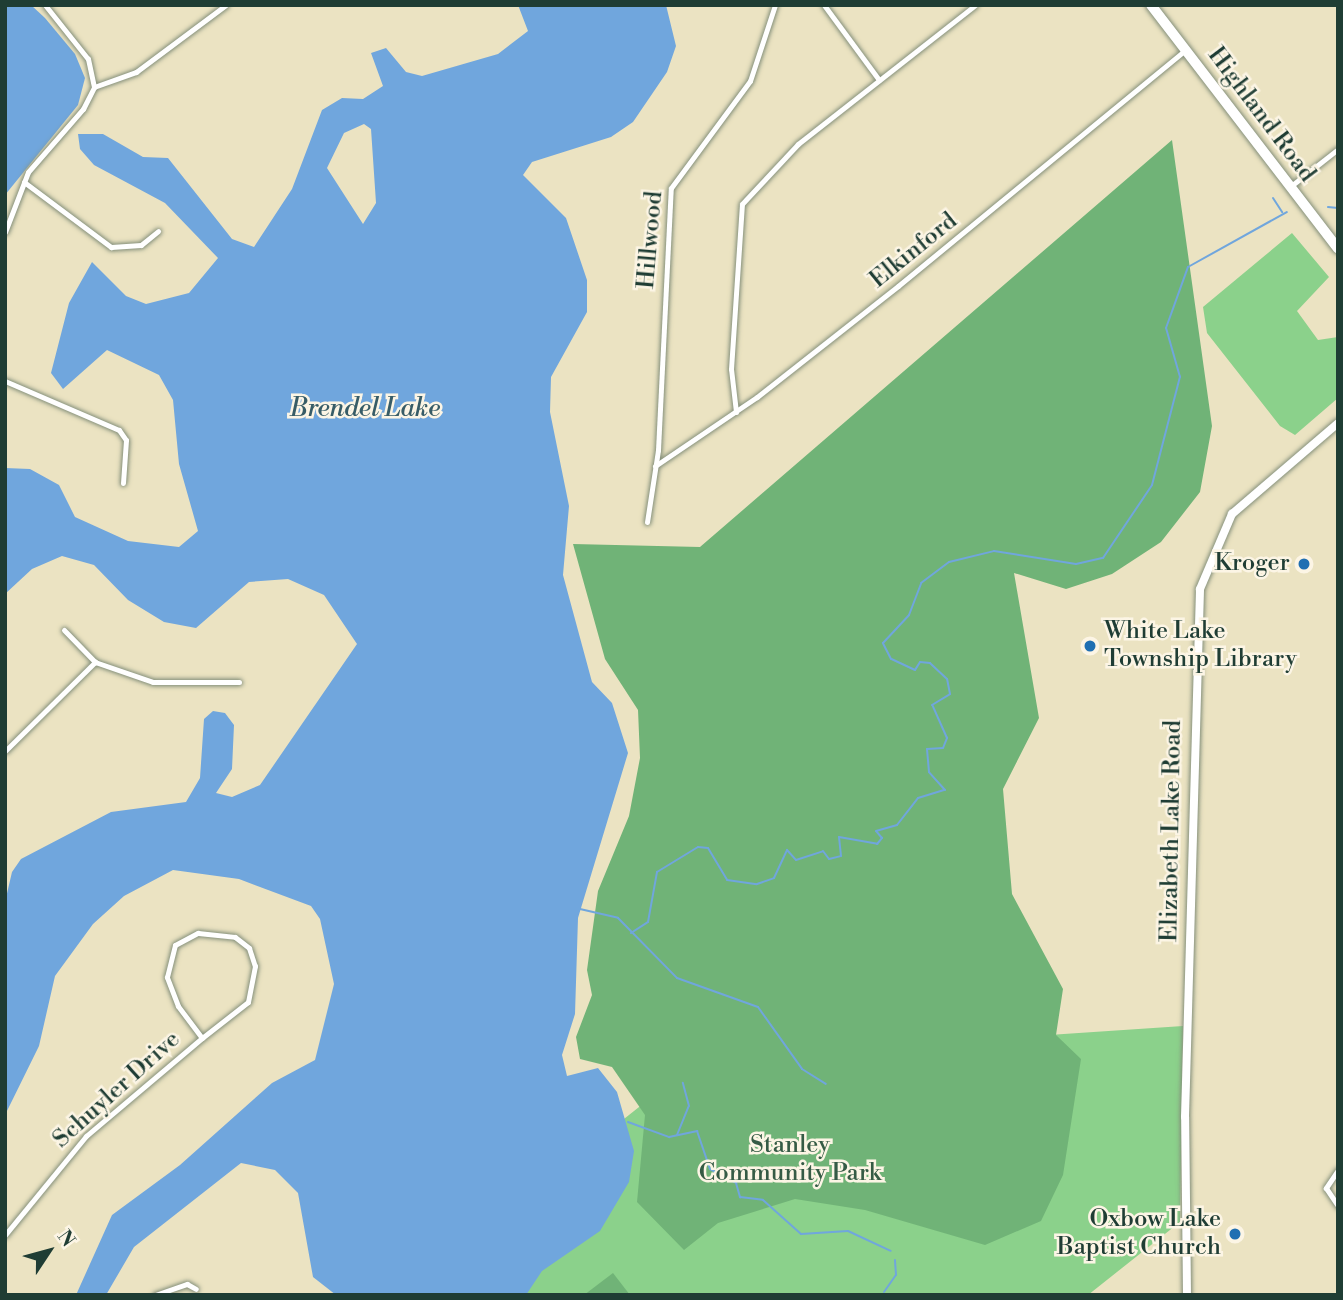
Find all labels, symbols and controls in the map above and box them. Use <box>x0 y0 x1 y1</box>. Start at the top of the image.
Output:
street label: Highland Road <box>1201 42 1321 188</box>
street label: Hillwood <box>632 190 670 290</box>
street label: Elkinford <box>865 207 963 295</box>
water label: Brendel Lake <box>290 393 440 425</box>
place label: Kroger <box>1214 550 1290 578</box>
marker: Kroger <box>1296 556 1312 572</box>
place label: White Lake Township Library <box>1104 618 1297 674</box>
marker: White Lake Township Library <box>1082 638 1098 654</box>
street label: Elizabeth Lake Road <box>1156 720 1188 942</box>
street label: Schuyler Drive <box>48 1025 186 1155</box>
park label: Stanley Community Park <box>699 1132 881 1188</box>
place label: Oxbow Lake Baptist Church <box>1057 1206 1221 1262</box>
north arrow <box>14 1216 84 1286</box>
text: N <box>52 1226 80 1252</box>
marker: Oxbow Lake Baptist Church <box>1227 1226 1243 1242</box>

